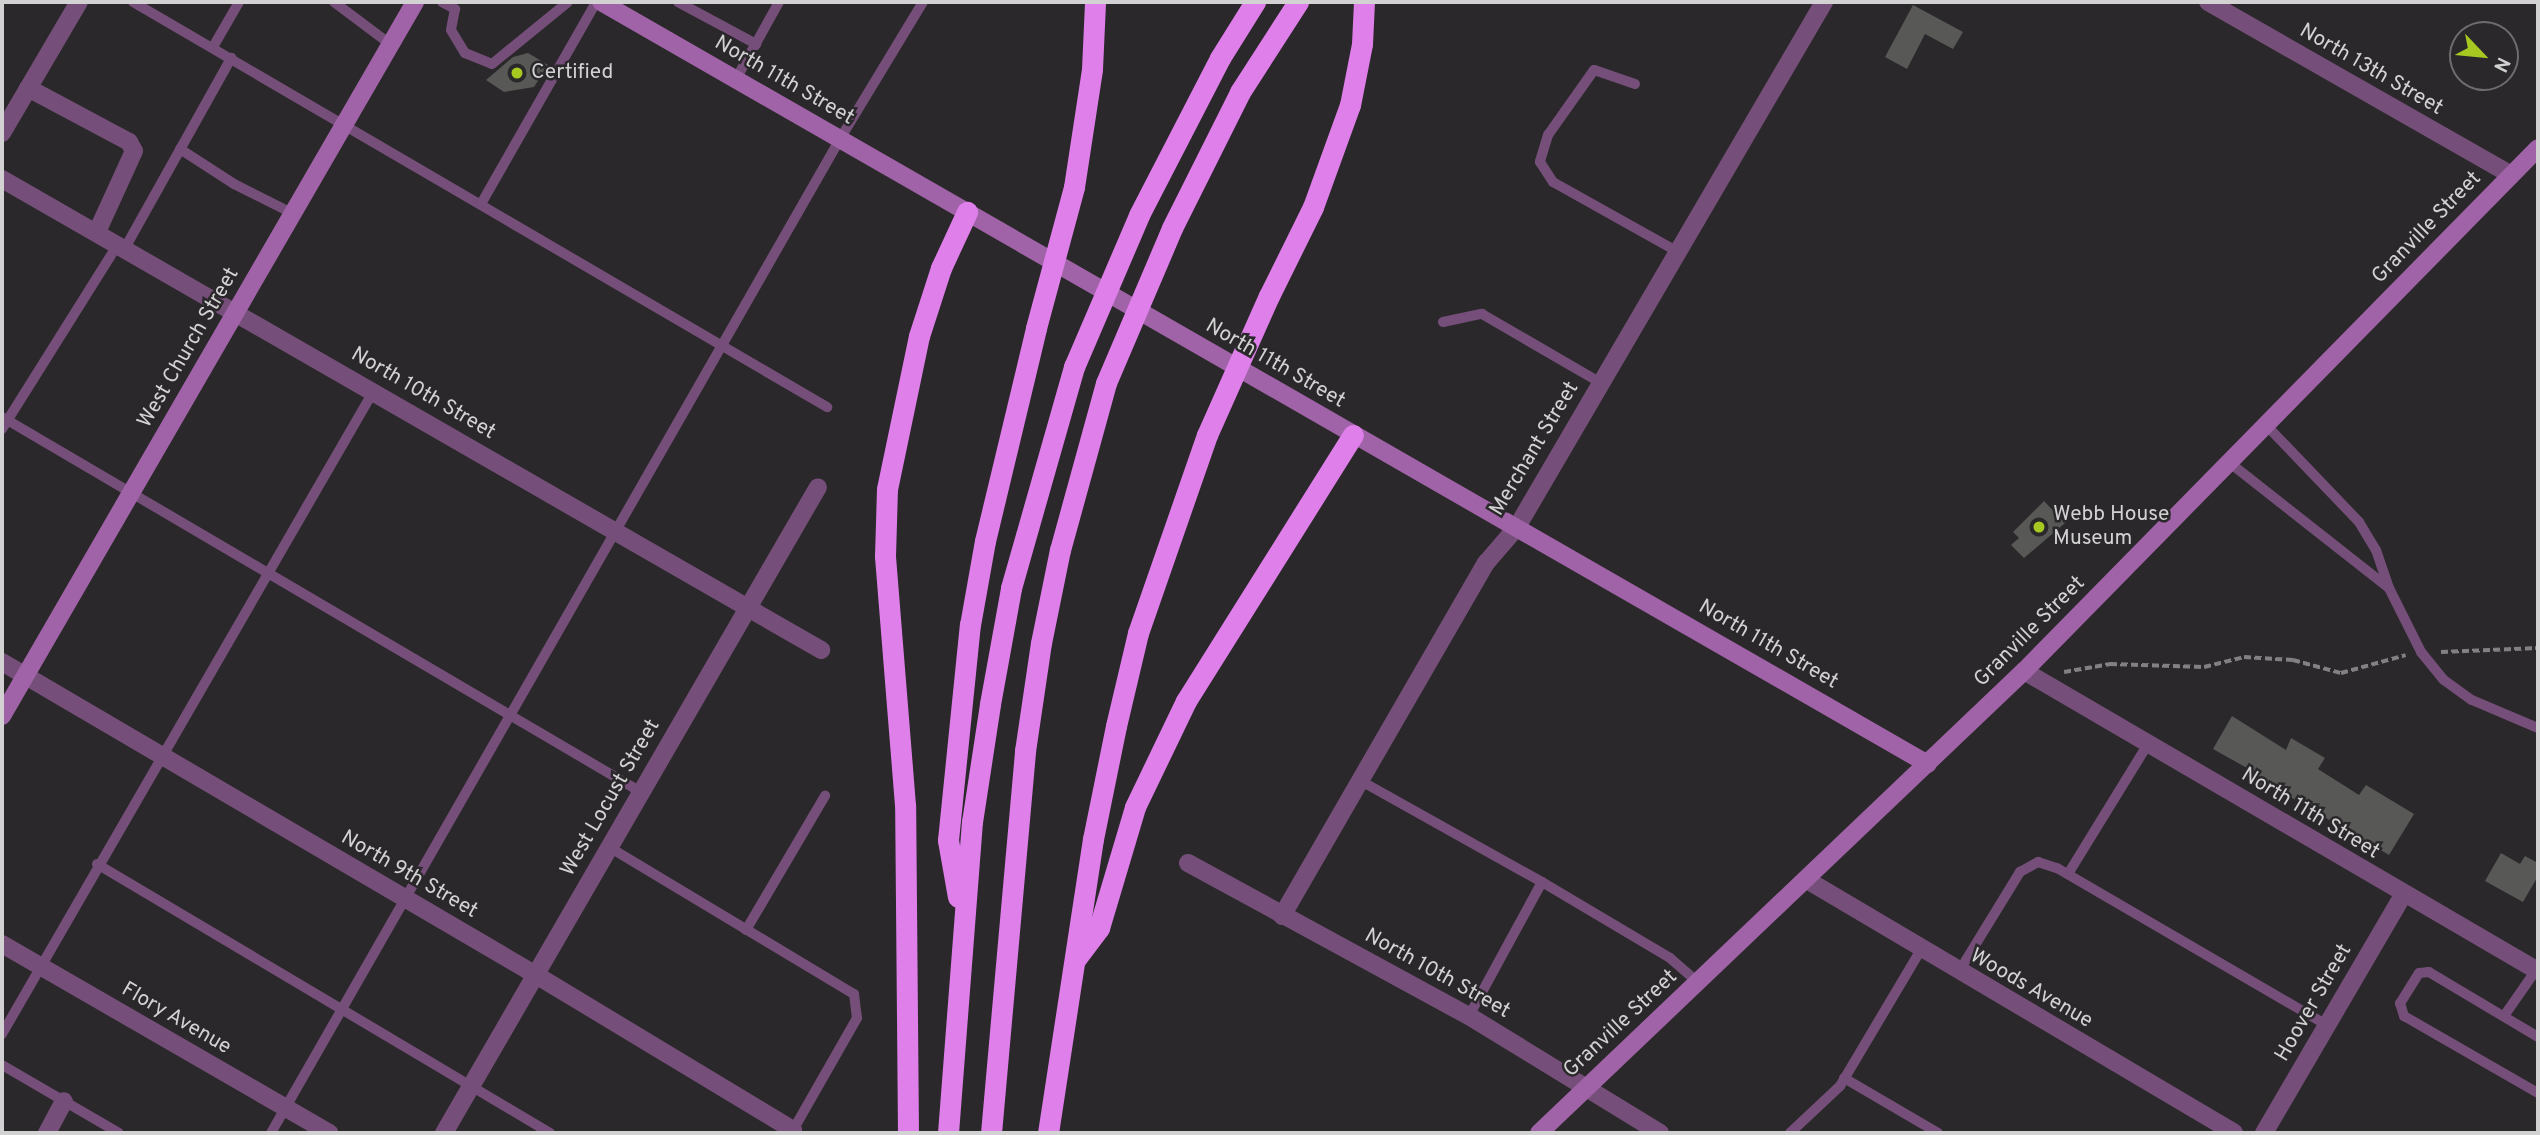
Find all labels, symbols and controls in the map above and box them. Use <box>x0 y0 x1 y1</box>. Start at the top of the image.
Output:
street label: North 13th Street <box>2295 19 2447 121</box>
north arrow <box>2449 21 2519 91</box>
street label: North 11th Street <box>710 31 858 131</box>
text: N <box>2487 53 2515 76</box>
place label: Certified <box>531 60 613 86</box>
marker: Certified <box>509 65 525 81</box>
street label: Granville Street <box>2367 167 2487 289</box>
street label: West Church Street <box>133 263 245 433</box>
street label: North 11th Street <box>1201 314 1349 414</box>
street label: North 10th Street <box>346 342 500 446</box>
street label: Merchant Street <box>1485 377 1585 521</box>
place label: Webb House Museum <box>2053 502 2169 552</box>
marker: Webb House Museum <box>2031 519 2047 535</box>
street label: Granville Street <box>1969 571 2091 693</box>
street label: North 11th Street <box>1694 595 1842 695</box>
street label: West Locust Street <box>556 715 666 881</box>
street label: North 11th Street <box>2236 763 2384 865</box>
street label: North 9th Street <box>336 826 482 924</box>
street label: North 10th Street <box>1360 924 1514 1024</box>
street label: Hoover Street <box>2270 940 2358 1066</box>
street label: Woods Avenue <box>1965 944 2097 1034</box>
street label: Granville Street <box>1559 965 1683 1083</box>
street label: Flory Avenue <box>116 977 236 1061</box>

